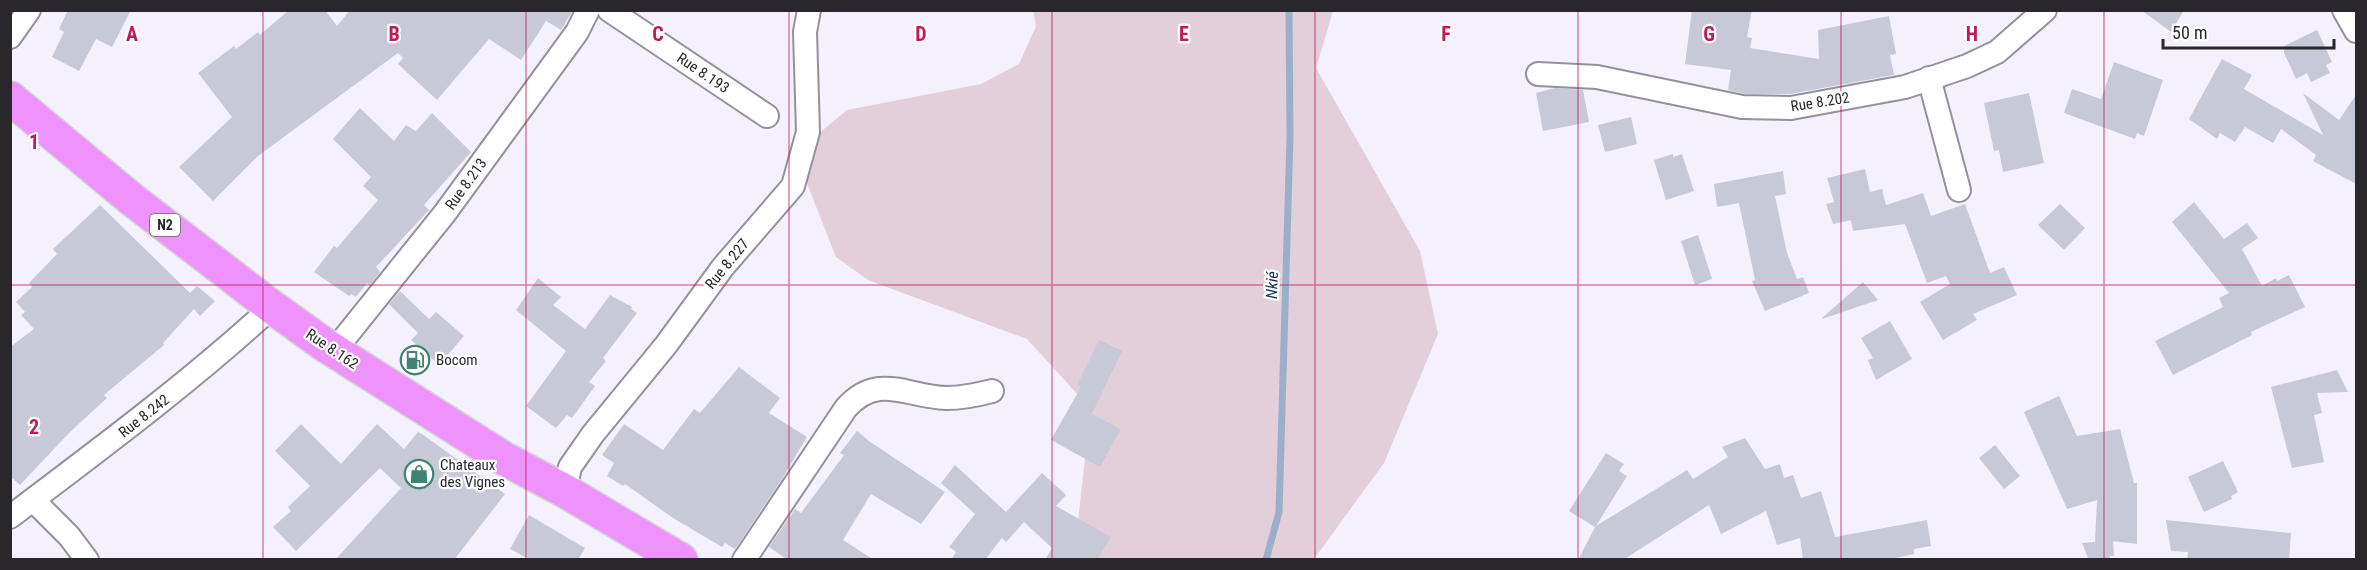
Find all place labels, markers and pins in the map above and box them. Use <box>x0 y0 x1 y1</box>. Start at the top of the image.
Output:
fuel station icon: Bocom <box>399 344 431 376</box>
place label: Bocom <box>436 351 477 369</box>
place label: Chateaux des Vignes <box>440 456 505 491</box>
shop icon: Chateaux des Vignes <box>403 458 435 490</box>

